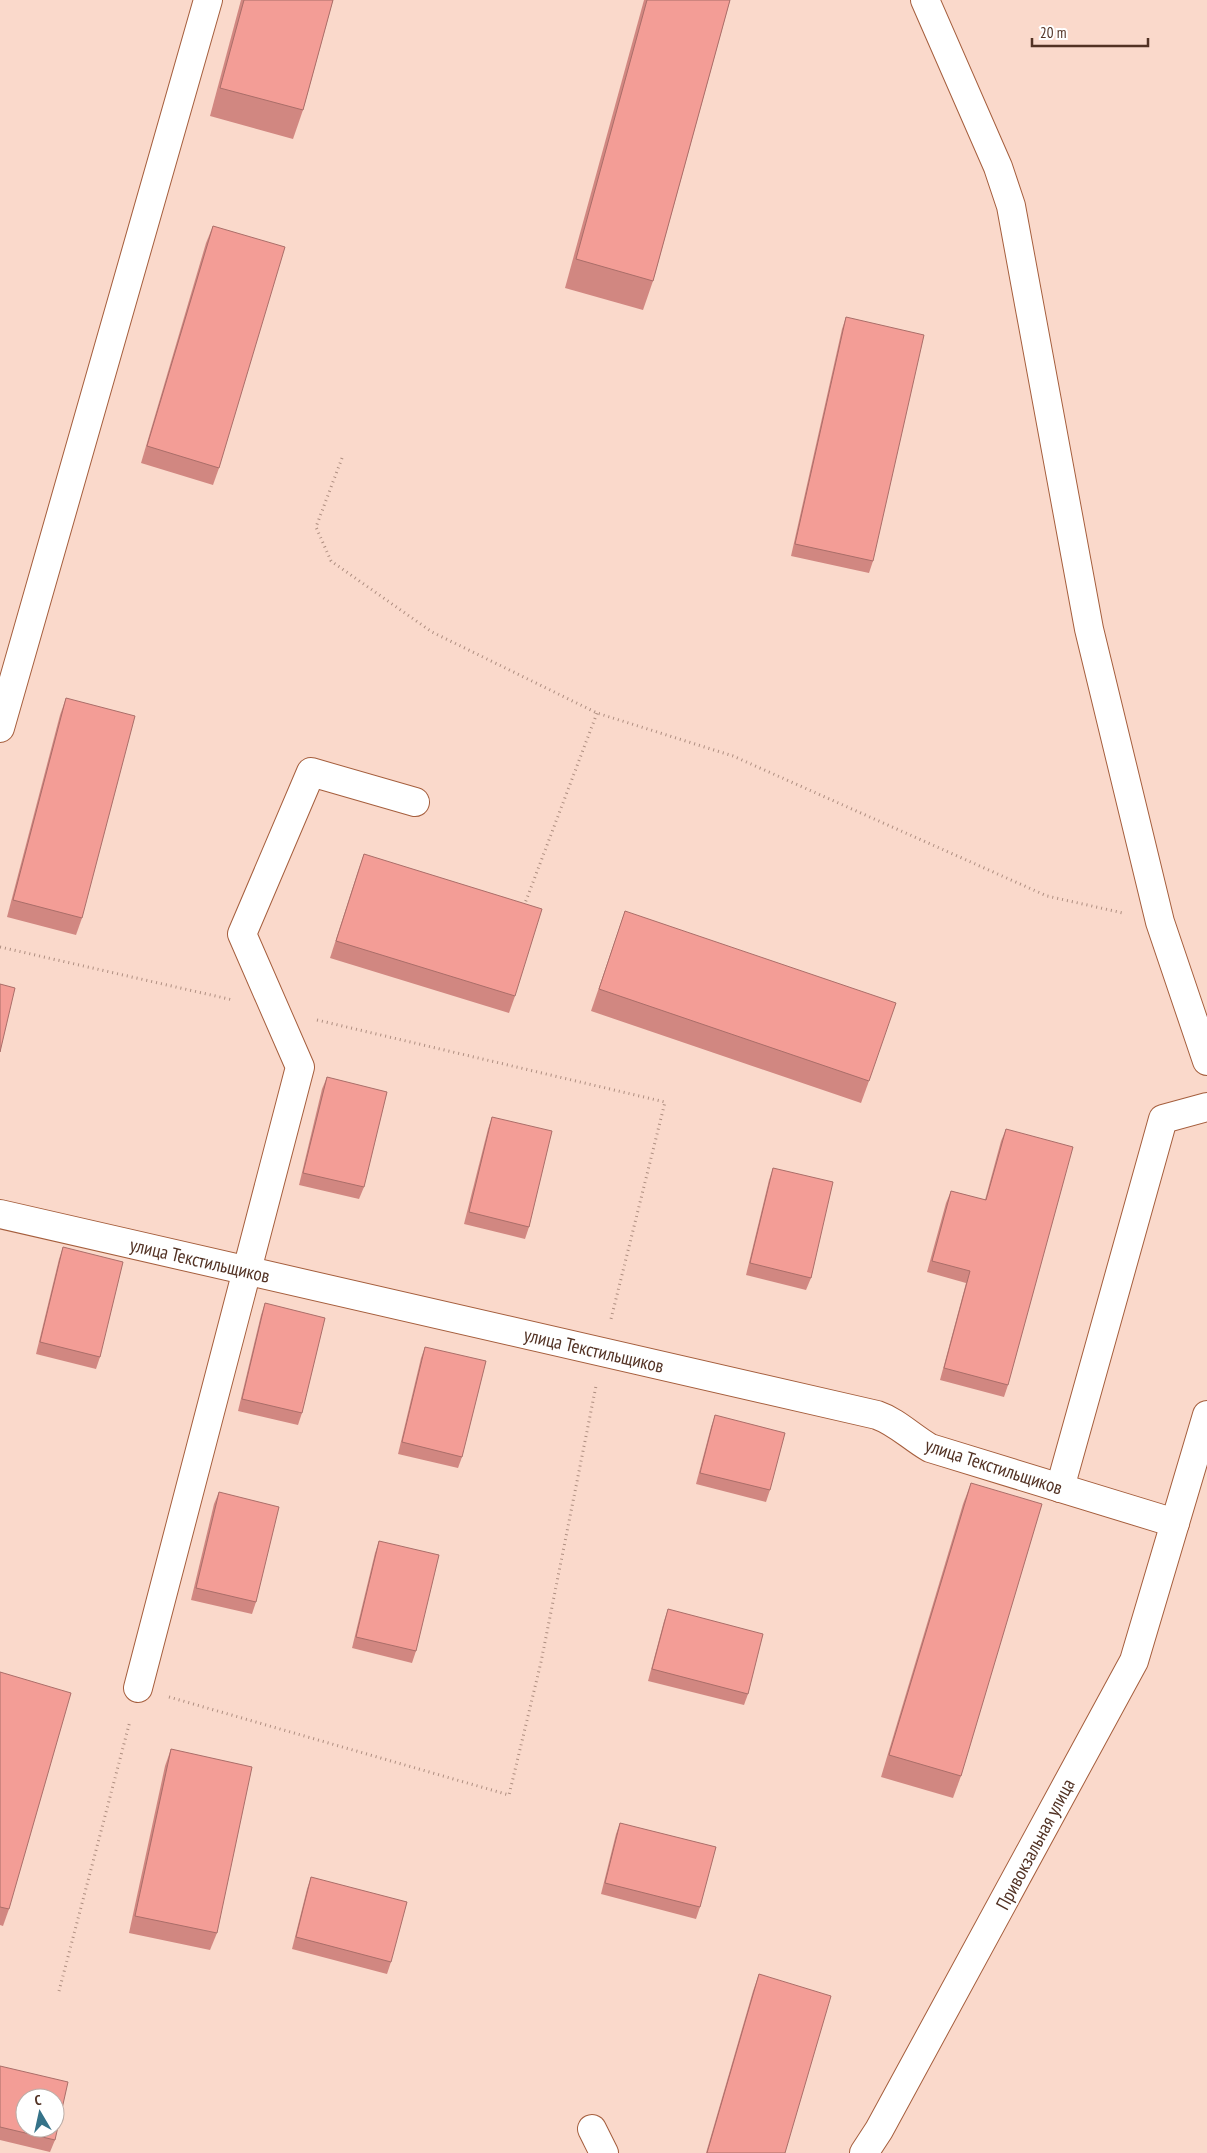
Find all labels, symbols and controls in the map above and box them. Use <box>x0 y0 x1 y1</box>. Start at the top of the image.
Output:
scale bar <box>1032 15 1148 47</box>
text: 20 m <box>1040 23 1066 42</box>
street label: улица Текстильщиков <box>128 1232 272 1288</box>
street label: улица Текстильщиков <box>522 1322 666 1378</box>
street label: улица Текстильщиков <box>922 1432 1066 1500</box>
street label: Привокзальная улица <box>990 1774 1080 1914</box>
north arrow <box>15 2088 65 2138</box>
text: С <box>33 2091 43 2110</box>

